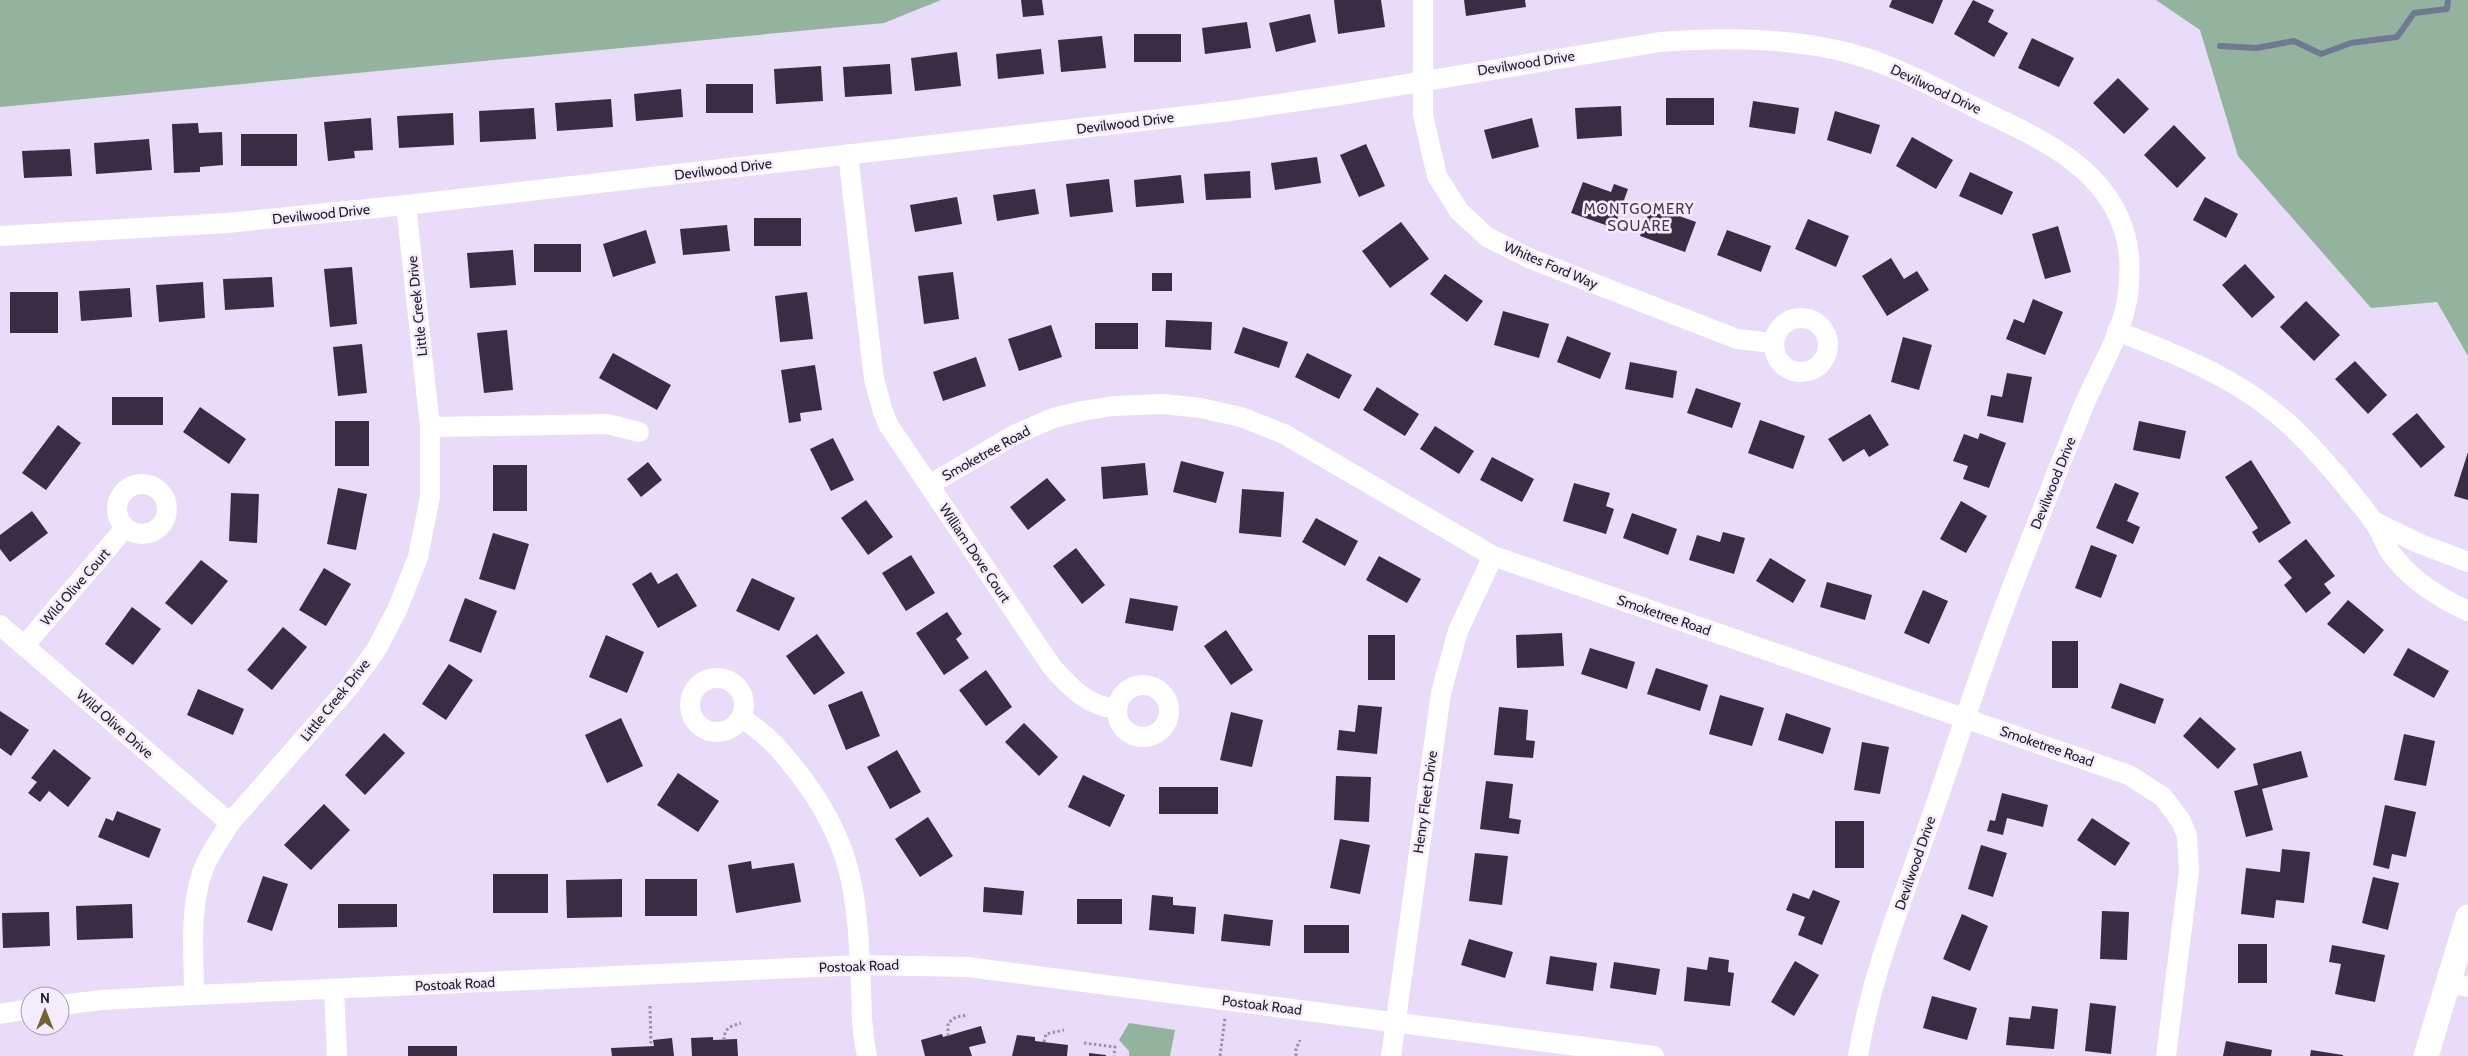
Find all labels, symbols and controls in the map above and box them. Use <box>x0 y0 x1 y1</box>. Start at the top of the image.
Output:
street label: Devilwood Drive <box>1476 46 1576 80</box>
street label: Devilwood Drive <box>1888 60 1984 118</box>
street label: Devilwood Drive <box>1075 108 1175 138</box>
street label: Devilwood Drive <box>673 154 773 184</box>
street label: Devilwood Drive <box>271 200 371 228</box>
district label: MONTGOMERY SQUARE <box>1583 200 1695 235</box>
street label: Whites Ford Way <box>1501 237 1601 293</box>
street label: Little Creek Drive <box>403 255 431 357</box>
street label: Smoketree Road <box>939 421 1033 485</box>
street label: Devilwood Drive <box>2026 434 2080 532</box>
street label: William Dove Court <box>935 500 1015 606</box>
street label: Wild Olive Court <box>36 544 114 629</box>
street label: Smoketree Road <box>1615 591 1713 639</box>
street label: Little Creek Drive <box>296 655 374 745</box>
street label: Wild Olive Drive <box>73 686 157 762</box>
street label: Smoketree Road <box>1998 722 2096 770</box>
street label: Henry Fleet Drive <box>1409 750 1441 854</box>
street label: Devilwood Drive <box>1891 814 1939 912</box>
street label: Postoak Road <box>819 956 899 976</box>
street label: Postoak Road <box>414 973 496 995</box>
north arrow <box>20 986 70 1036</box>
text: N <box>40 989 50 1007</box>
street label: Postoak Road <box>1221 991 1303 1019</box>

